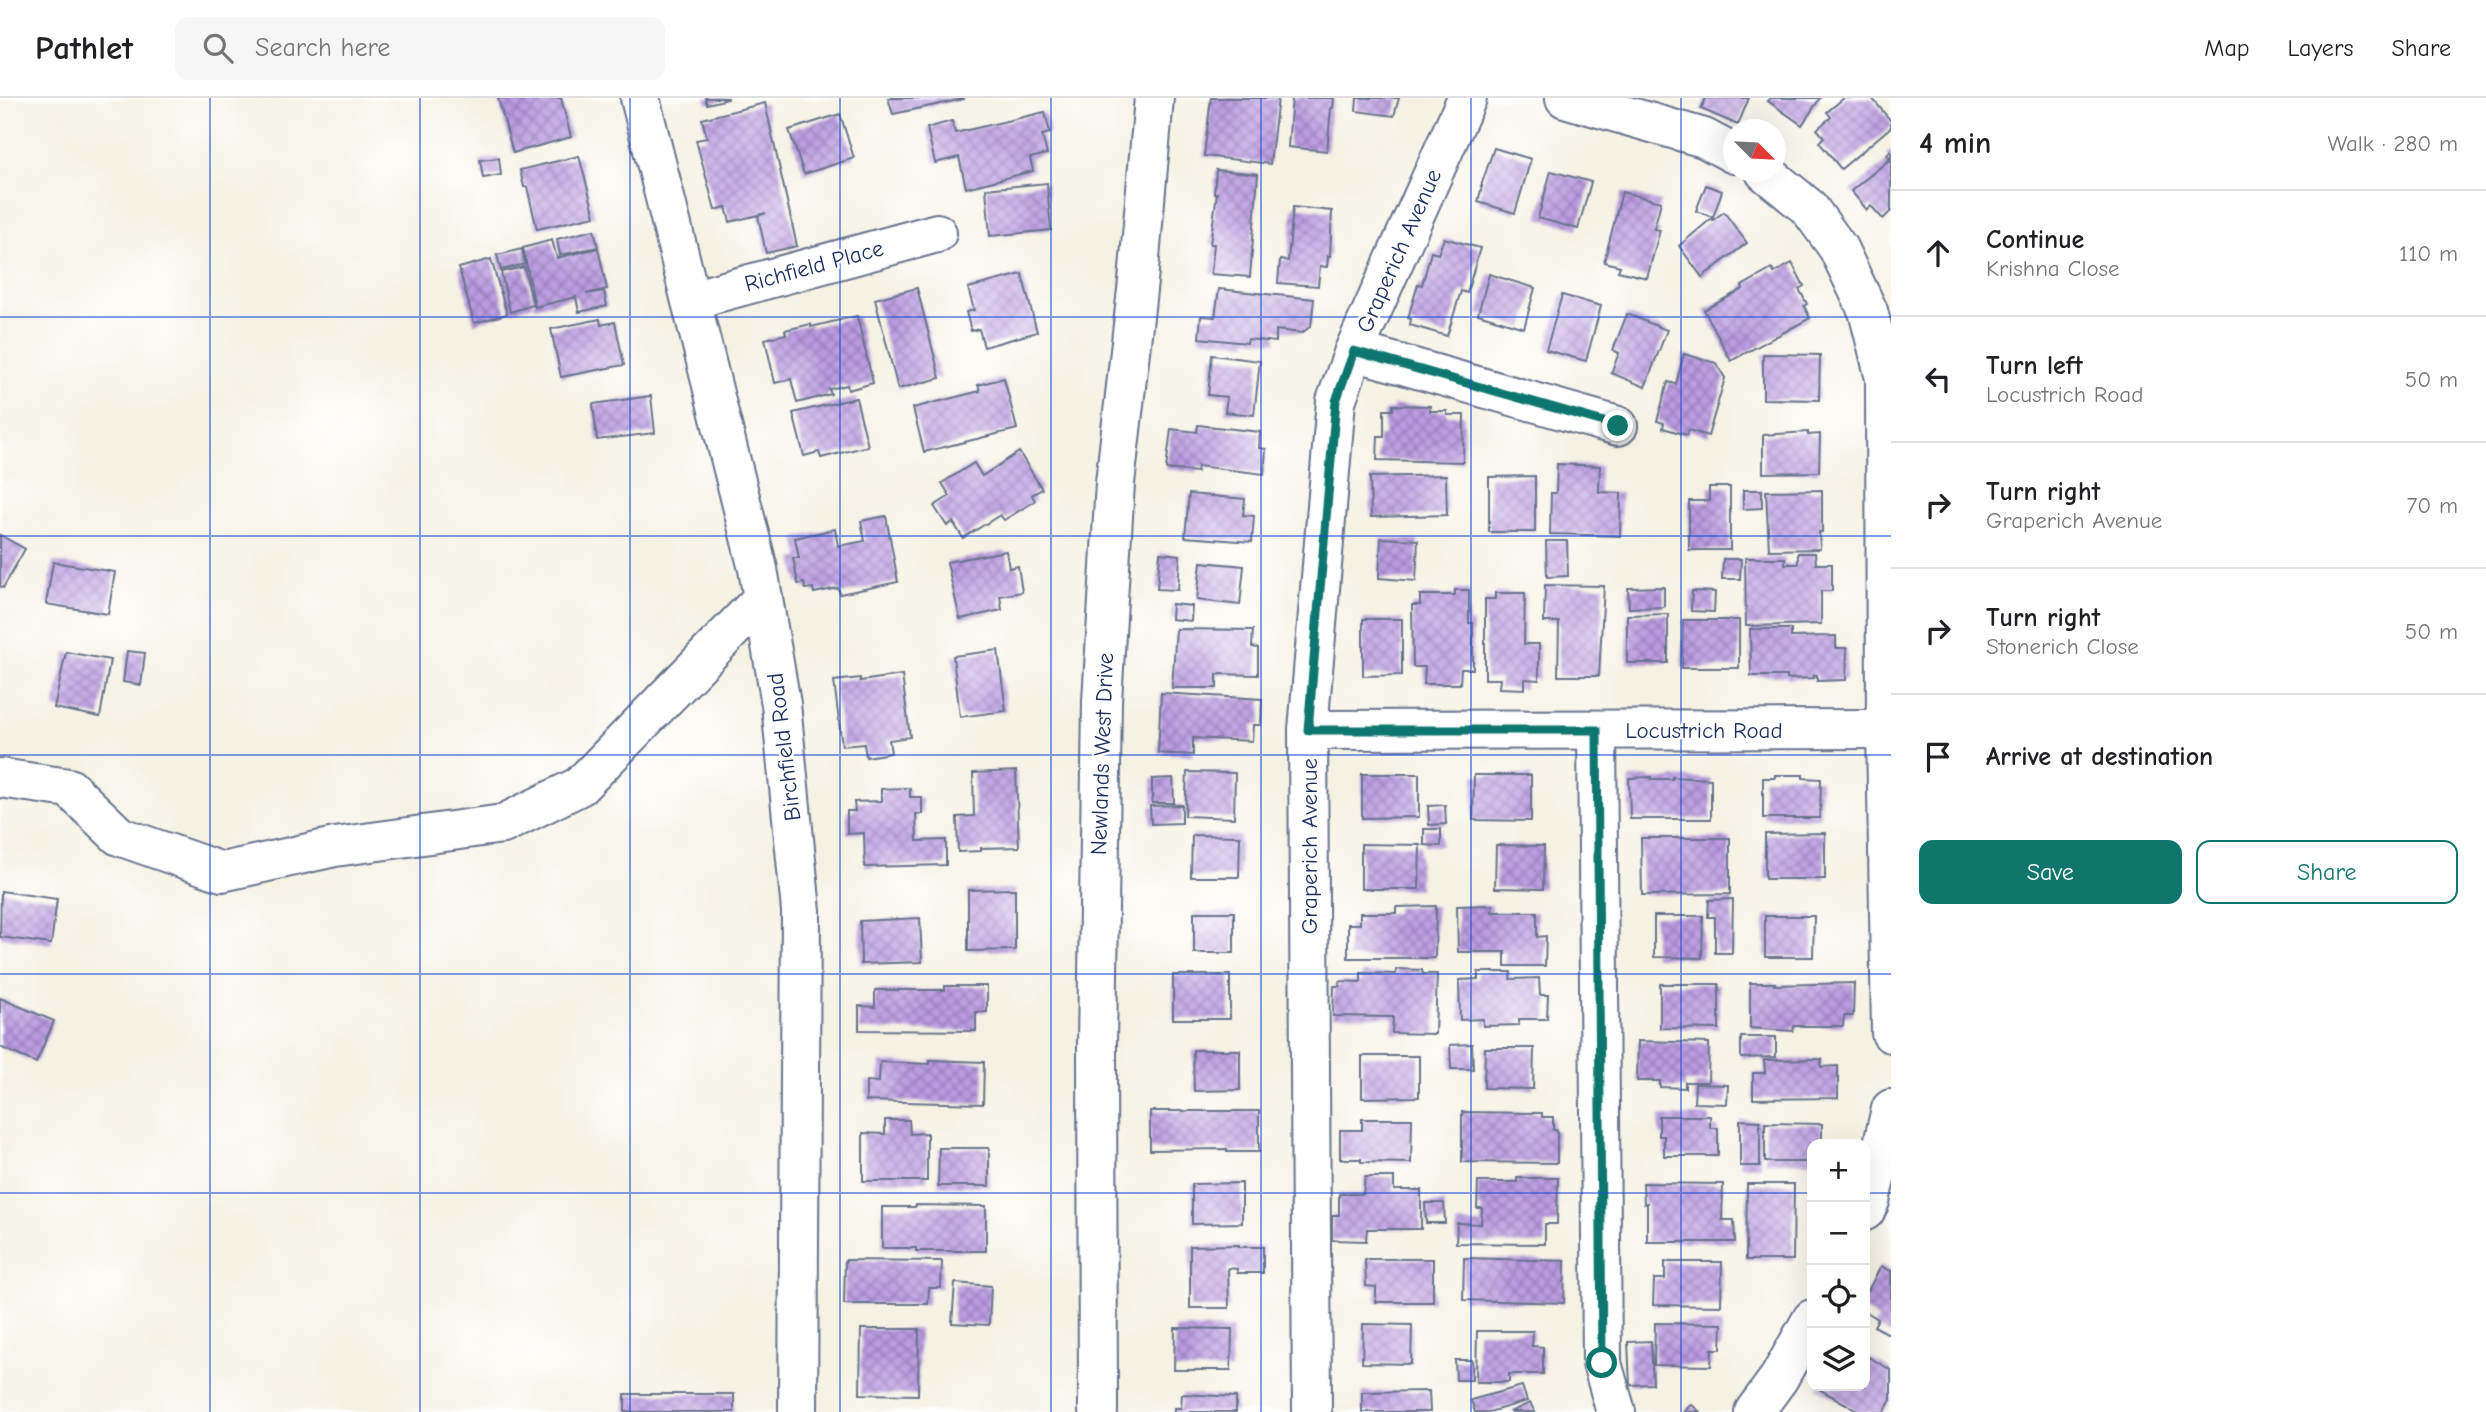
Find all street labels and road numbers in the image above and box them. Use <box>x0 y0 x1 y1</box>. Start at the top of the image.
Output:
street label: Graperich Avenue <box>1351 165 1447 337</box>
street label: Richfield Place <box>742 234 886 298</box>
street label: Newlands West Drive <box>1085 652 1119 856</box>
street label: Birchfield Road <box>762 671 806 823</box>
street label: Locustrich Road <box>1625 717 1783 744</box>
street label: Graperich Avenue <box>1296 758 1323 934</box>

